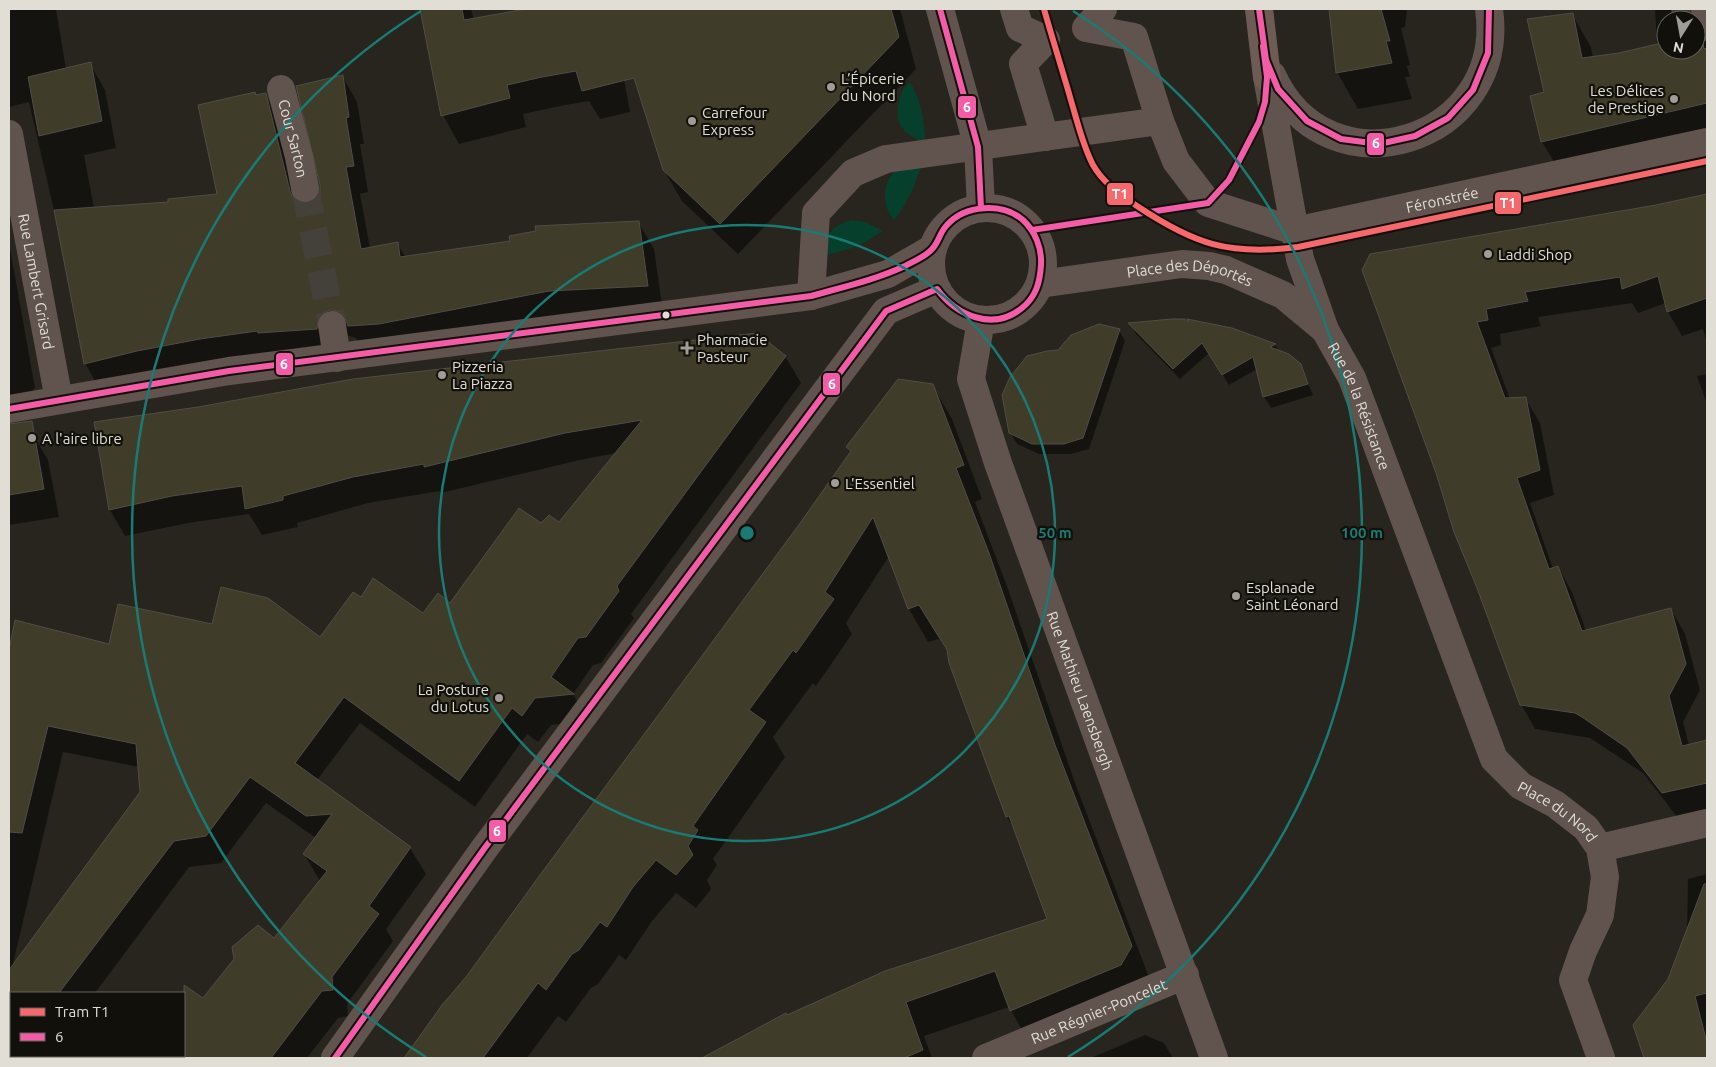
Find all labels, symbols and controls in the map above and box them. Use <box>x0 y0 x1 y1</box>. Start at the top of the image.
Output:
north arrow <box>1656 10 1706 60</box>
text: N <box>1672 39 1685 57</box>
place label: L’Épicerie du Nord <box>841 70 904 104</box>
marker: L’Épicerie du Nord <box>825 81 837 93</box>
place label: Les Délices de Prestige <box>1588 82 1664 116</box>
marker: Les Délices de Prestige <box>1668 93 1680 105</box>
line badge: 6 <box>957 95 977 119</box>
street label: Cour Sarton <box>276 97 311 179</box>
text: 6 <box>963 99 971 115</box>
place label: Carrefour Express <box>702 104 768 138</box>
marker: Carrefour Express <box>686 115 698 127</box>
line badge: 6 <box>1366 132 1385 156</box>
text: 6 <box>1372 135 1380 151</box>
line badge: T1 <box>1106 182 1134 206</box>
street label: Féronstrée <box>1404 183 1480 215</box>
text: T1 <box>1112 186 1128 202</box>
line badge: T1 <box>1494 191 1522 215</box>
text: T1 <box>1500 195 1516 211</box>
street label: Rue Lambert Grisard <box>16 212 58 351</box>
place label: Laddi Shop <box>1498 246 1572 263</box>
marker: Laddi Shop <box>1482 248 1494 260</box>
street label: Place des Déportés <box>1125 256 1256 289</box>
unlabelled marker <box>661 310 671 320</box>
place label: Pharmacie Pasteur <box>697 331 768 365</box>
street label: Rue de la Résistance <box>1325 339 1394 472</box>
marker: Pharmacie Pasteur <box>681 342 693 354</box>
line badge: 6 <box>275 352 294 376</box>
text: 6 <box>280 356 288 372</box>
place label: Pizzeria La Piazza <box>452 358 513 392</box>
marker: Pizzeria La Piazza <box>436 369 448 381</box>
line badge: 6 <box>822 372 841 396</box>
text: 6 <box>828 376 836 392</box>
place label: A l'aire libre <box>42 430 122 447</box>
marker: A l'aire libre <box>26 432 38 444</box>
place label: L'Essentiel <box>845 475 915 492</box>
marker: L'Essentiel <box>829 477 841 489</box>
centre of rings <box>738 524 756 542</box>
text: 50 m <box>1038 524 1072 541</box>
text: 100 m <box>1341 524 1383 541</box>
place label: Esplanade Saint Léonard <box>1246 579 1339 613</box>
marker: Esplanade Saint Léonard <box>1230 590 1242 602</box>
street label: Rue Mathieu Laensbergh <box>1044 609 1117 772</box>
place label: La Posture du Lotus <box>418 681 489 715</box>
marker: La Posture du Lotus <box>493 692 505 704</box>
street label: Place du Nord <box>1515 777 1601 845</box>
line badge: 6 <box>488 819 507 843</box>
text: 6 <box>493 823 501 839</box>
street label: Rue Régnier-Poncelet <box>1028 975 1169 1047</box>
legend <box>10 992 185 1057</box>
text: Tram T1 <box>55 1003 109 1020</box>
text: 6 <box>55 1028 63 1045</box>

